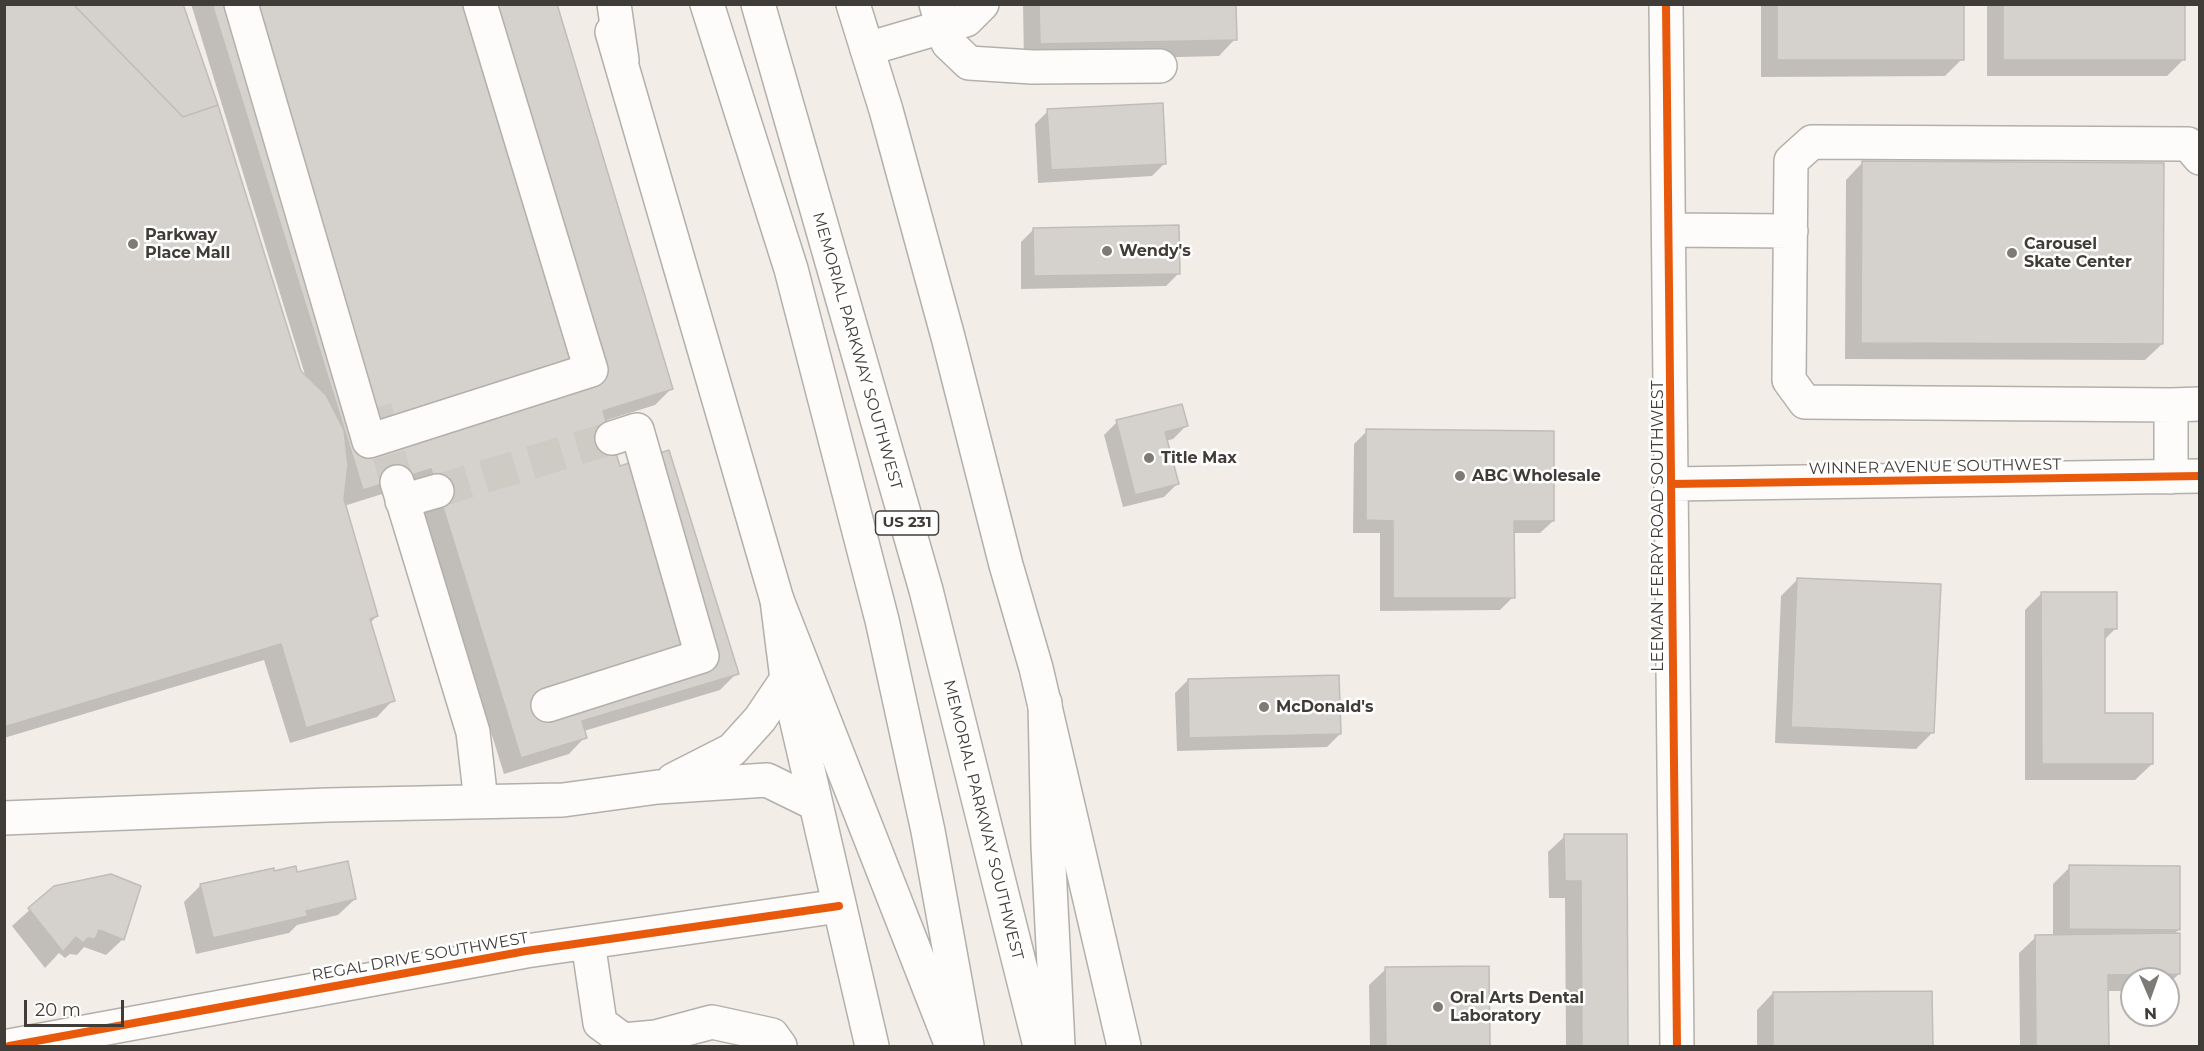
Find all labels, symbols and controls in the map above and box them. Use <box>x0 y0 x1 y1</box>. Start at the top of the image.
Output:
street label: MEMORIAL PARKWAY SOUTHWEST <box>808 210 906 492</box>
place label: Parkway Place Mall <box>145 225 230 263</box>
place label: Carousel Skate Center <box>2024 234 2132 272</box>
marker: Parkway Place Mall <box>126 237 140 251</box>
place label: Wendy's <box>1119 241 1191 261</box>
marker: Wendy's <box>1100 244 1114 258</box>
marker: Carousel Skate Center <box>2005 246 2019 260</box>
street label: LEEMAN FERRY ROAD SOUTHWEST <box>1648 380 1668 672</box>
place label: Title Max <box>1161 448 1237 468</box>
marker: Title Max <box>1142 451 1156 465</box>
street label: WINNER AVENUE SOUTHWEST <box>1808 455 2062 479</box>
place label: ABC Wholesale <box>1472 466 1601 486</box>
marker: ABC Wholesale <box>1453 469 1467 483</box>
road number: US 231 <box>876 511 938 535</box>
street label: MEMORIAL PARKWAY SOUTHWEST <box>939 678 1027 962</box>
place label: McDonald's <box>1276 697 1373 717</box>
marker: McDonald's <box>1257 700 1271 714</box>
street label: REGAL DRIVE SOUTHWEST <box>310 928 530 986</box>
north arrow <box>2120 967 2180 1027</box>
scale bar <box>27 988 128 1026</box>
place label: Oral Arts Dental Laboratory <box>1450 988 1584 1026</box>
text: 20 m <box>35 999 81 1021</box>
marker: Oral Arts Dental Laboratory <box>1431 1000 1445 1014</box>
text: N <box>2144 1004 2157 1023</box>

